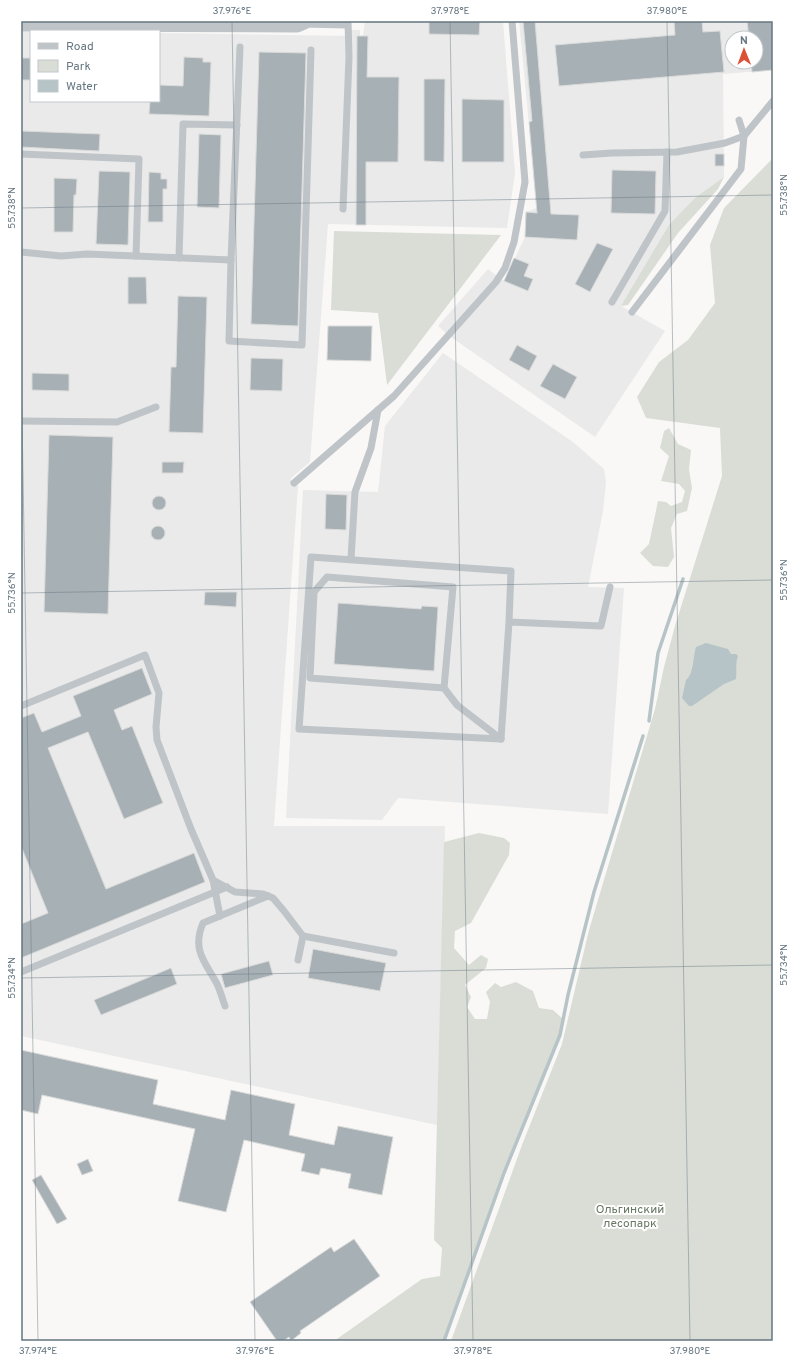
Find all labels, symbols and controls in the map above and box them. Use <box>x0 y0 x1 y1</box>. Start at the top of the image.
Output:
text: 37.976°E <box>213 5 251 18</box>
text: 37.978°E <box>430 5 470 18</box>
text: 37.980°E <box>647 5 687 18</box>
legend <box>30 30 160 102</box>
north arrow <box>724 30 764 70</box>
text: N <box>740 34 748 48</box>
text: Road <box>66 39 94 55</box>
text: Park <box>66 59 91 75</box>
text: Water <box>66 79 98 95</box>
text: 55.738°N <box>778 174 791 216</box>
text: 55.738°N <box>6 187 19 229</box>
text: 55.736°N <box>778 559 791 601</box>
text: 55.736°N <box>6 572 19 614</box>
text: 55.734°N <box>778 944 791 986</box>
text: 55.734°N <box>6 957 19 999</box>
park label: Ольгинский лесопарк <box>596 1202 664 1232</box>
text: 37.974°E <box>19 1345 57 1358</box>
text: 37.976°E <box>236 1345 274 1358</box>
text: 37.978°E <box>453 1345 493 1358</box>
text: 37.980°E <box>670 1345 710 1358</box>

